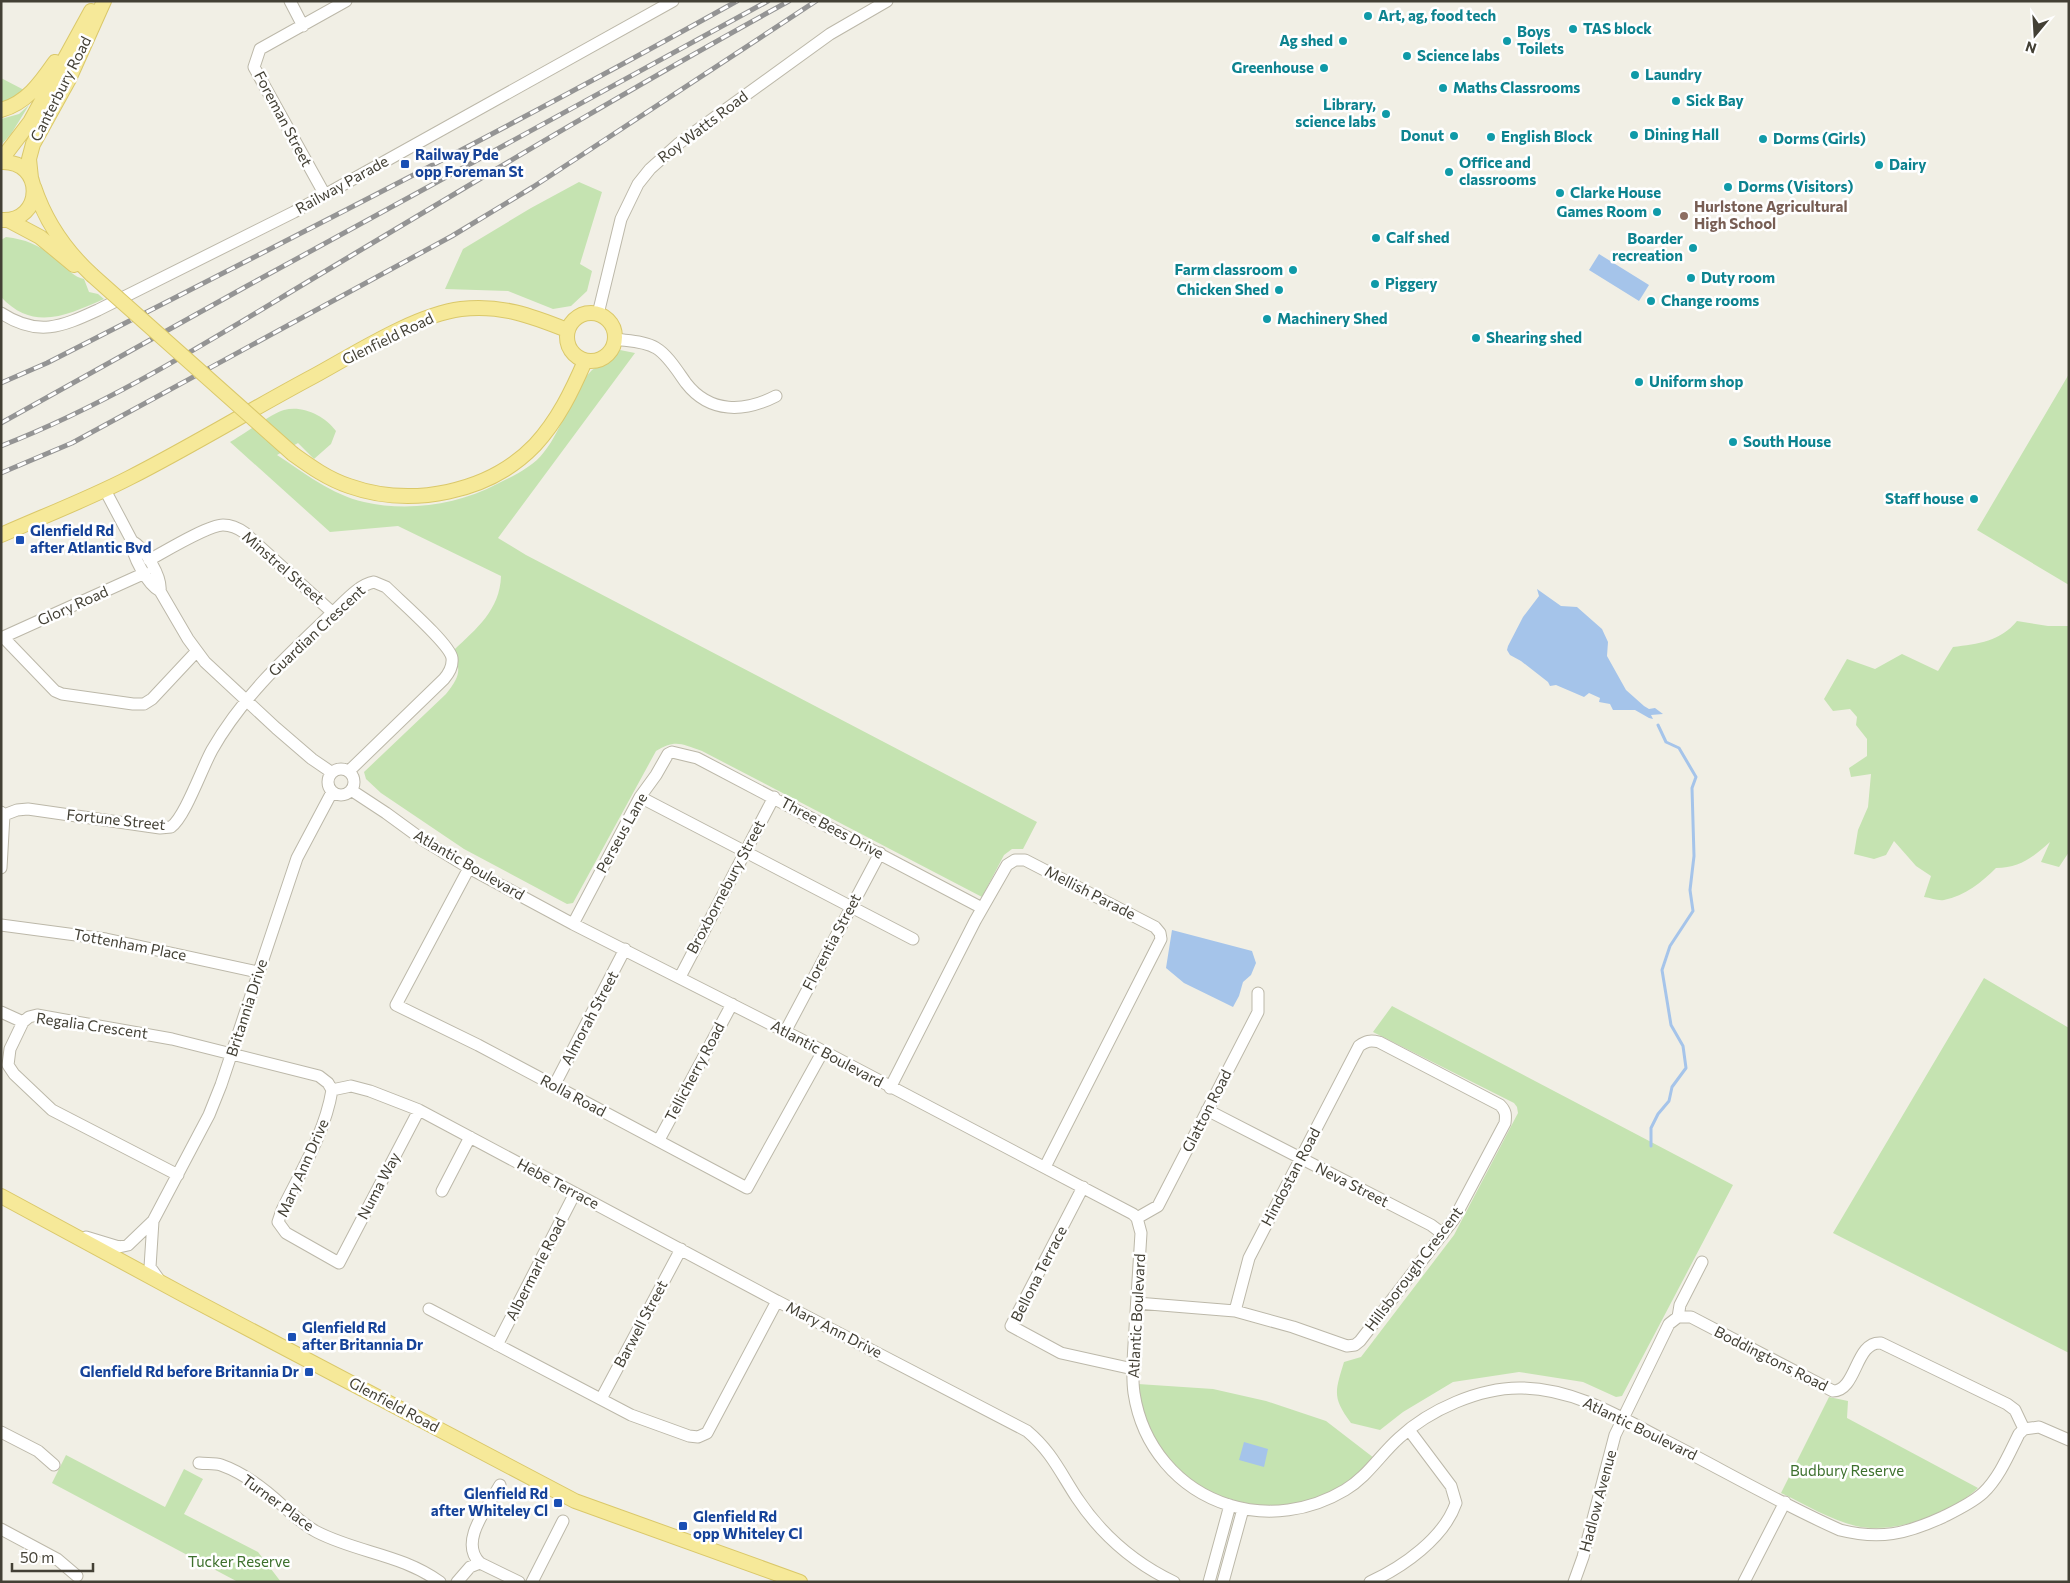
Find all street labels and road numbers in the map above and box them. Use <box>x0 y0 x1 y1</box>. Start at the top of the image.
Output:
street label: Canterbury Road <box>26 33 94 144</box>
street label: Foreman Street <box>251 68 317 169</box>
street label: Roy Watts Road <box>654 86 751 166</box>
street label: Railway Parade <box>292 151 391 217</box>
street label: Glenfield Road <box>339 308 436 368</box>
street label: Minstrel Street <box>239 527 328 608</box>
street label: Guardian Crescent <box>264 581 368 680</box>
street label: Glory Road <box>34 582 111 629</box>
street label: Perseus Lane <box>592 789 651 876</box>
street label: Three Bees Drive <box>778 792 887 862</box>
street label: Fortune Street <box>66 805 167 833</box>
street label: Broxbornebury Street <box>682 817 768 956</box>
street label: Atlantic Boulevard <box>411 825 528 903</box>
street label: Mellish Parade <box>1042 861 1139 923</box>
street label: Florentia Street <box>798 890 864 993</box>
street label: Tottenham Place <box>72 924 188 964</box>
street label: Britannia Drive <box>222 957 270 1059</box>
street label: Almorah Street <box>557 967 621 1068</box>
street label: Regalia Crescent <box>35 1008 149 1042</box>
street label: Atlantic Boulevard <box>768 1016 887 1090</box>
street label: Tellicherry Road <box>660 1019 728 1124</box>
street label: Glatton Road <box>1178 1066 1235 1155</box>
street label: Rolla Road <box>538 1070 609 1120</box>
street label: Mary Ann Drive <box>272 1116 332 1219</box>
street label: Hindostan Road <box>1257 1124 1324 1229</box>
street label: Numa Way <box>353 1149 403 1222</box>
street label: Hebe Terrace <box>514 1154 603 1212</box>
street label: Neva Street <box>1313 1158 1392 1210</box>
street label: Hillsborough Crescent <box>1361 1203 1466 1334</box>
street label: Albermarle Road <box>501 1214 569 1323</box>
street label: Bellona Terrace <box>1006 1223 1070 1324</box>
street label: Atlantic Boulevard <box>1124 1253 1148 1379</box>
street label: Barwell Street <box>610 1277 671 1370</box>
street label: Mary Ann Drive <box>783 1297 886 1361</box>
street label: Boddingtons Road <box>1712 1322 1831 1394</box>
street label: Glenfield Road <box>346 1373 443 1435</box>
street label: Atlantic Boulevard <box>1580 1393 1700 1464</box>
street label: Hadlow Avenue <box>1575 1448 1619 1554</box>
street label: Turner Place <box>239 1470 318 1534</box>

